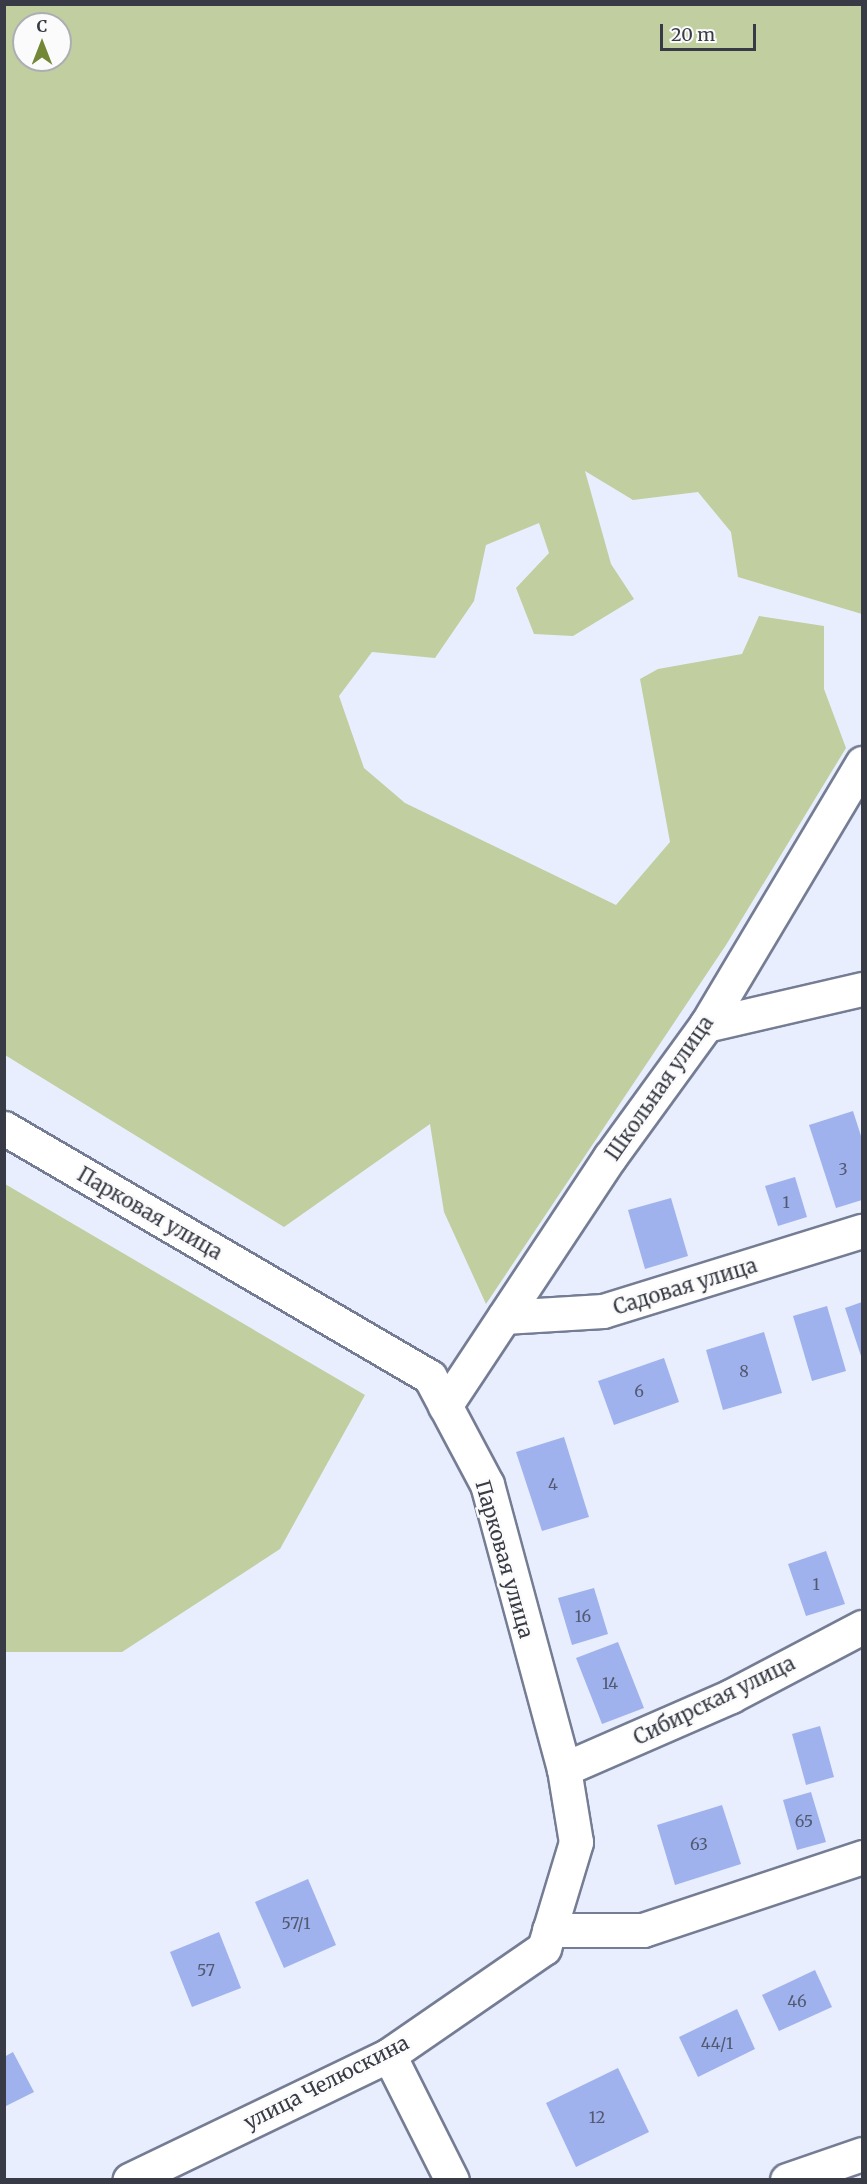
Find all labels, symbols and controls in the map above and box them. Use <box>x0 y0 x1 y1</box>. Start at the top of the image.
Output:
north arrow <box>12 12 72 72</box>
scale bar <box>663 12 759 50</box>
text: С <box>37 16 47 36</box>
text: 20 m <box>671 23 715 46</box>
street label: Школьная улица <box>600 1011 718 1165</box>
house number: 3 <box>838 1159 848 1179</box>
street label: Парковая улица <box>73 1162 227 1264</box>
house number: 1 <box>782 1192 790 1212</box>
street label: Садовая улица <box>610 1253 760 1319</box>
house number: 8 <box>739 1361 749 1381</box>
house number: 6 <box>634 1381 644 1401</box>
house number: 4 <box>548 1474 558 1494</box>
street label: Парковая улица <box>471 1477 539 1641</box>
house number: 1 <box>812 1574 820 1594</box>
house number: 16 <box>575 1606 591 1626</box>
street label: Сибирская улица <box>629 1651 799 1749</box>
house number: 14 <box>602 1673 618 1693</box>
house number: 65 <box>795 1811 813 1831</box>
house number: 63 <box>690 1834 708 1854</box>
house number: 57/1 <box>281 1913 311 1933</box>
house number: 57 <box>197 1960 215 1980</box>
house number: 46 <box>787 1991 807 2011</box>
street label: улица Челюскина <box>240 2030 412 2134</box>
house number: 44/1 <box>701 2033 733 2053</box>
house number: 12 <box>589 2107 605 2127</box>

